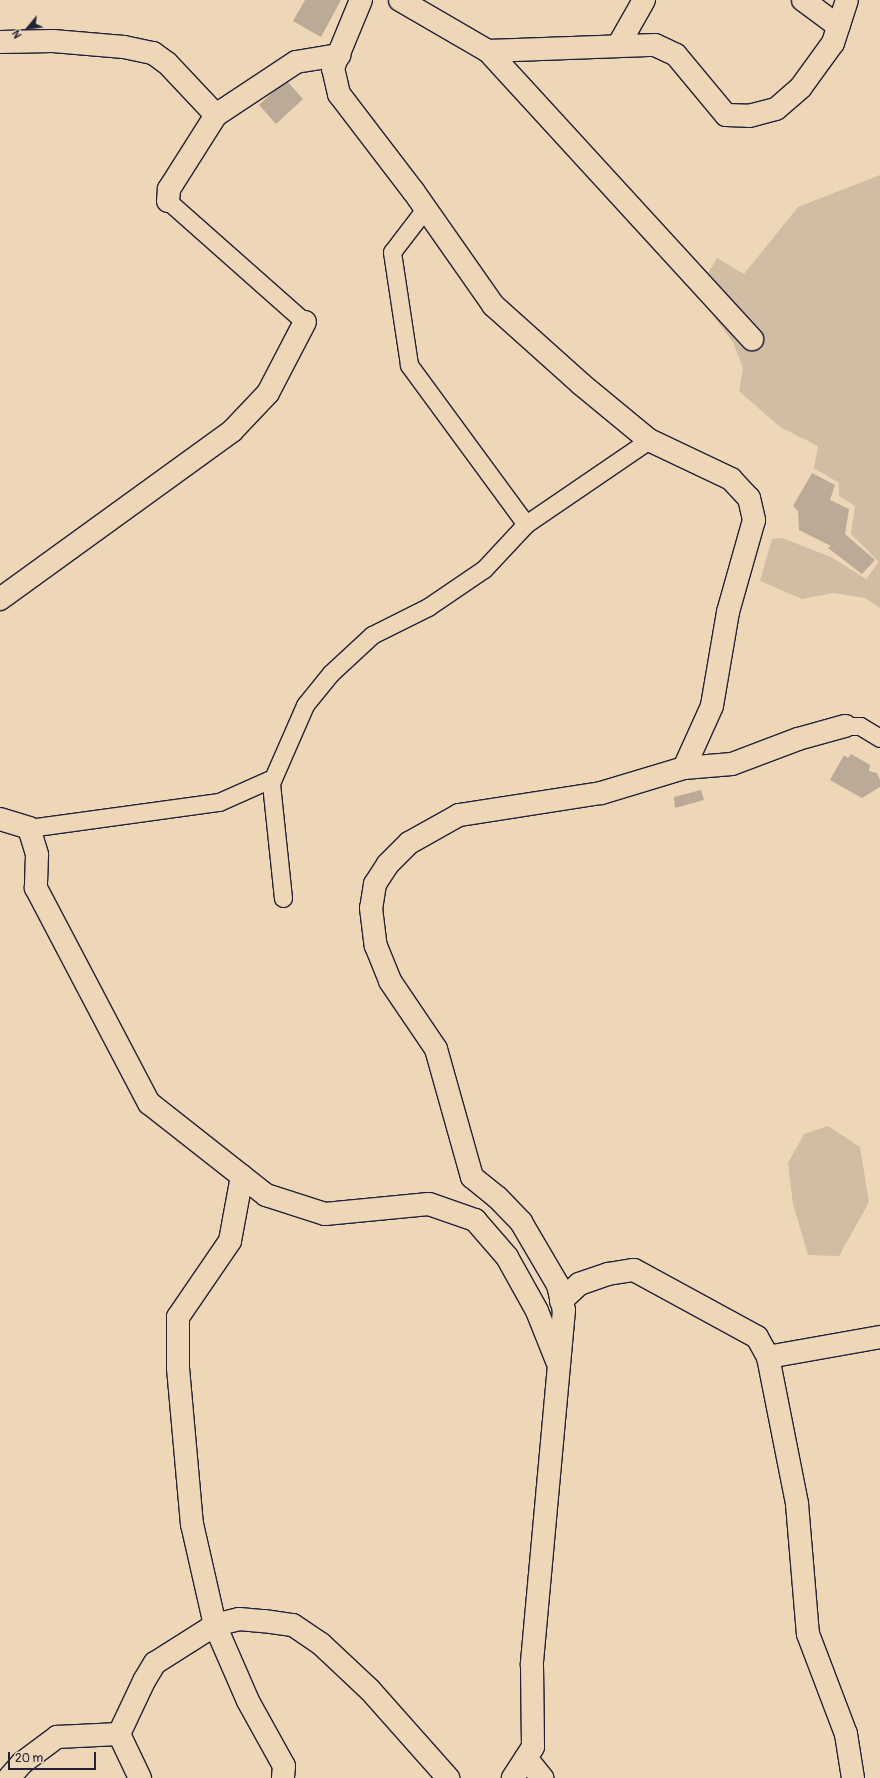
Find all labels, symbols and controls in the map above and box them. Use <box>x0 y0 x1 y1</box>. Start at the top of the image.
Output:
north arrow <box>8 8 48 48</box>
text: N <box>10 28 25 40</box>
scale bar <box>10 1744 98 1770</box>
text: 20 m <box>15 1751 43 1766</box>

